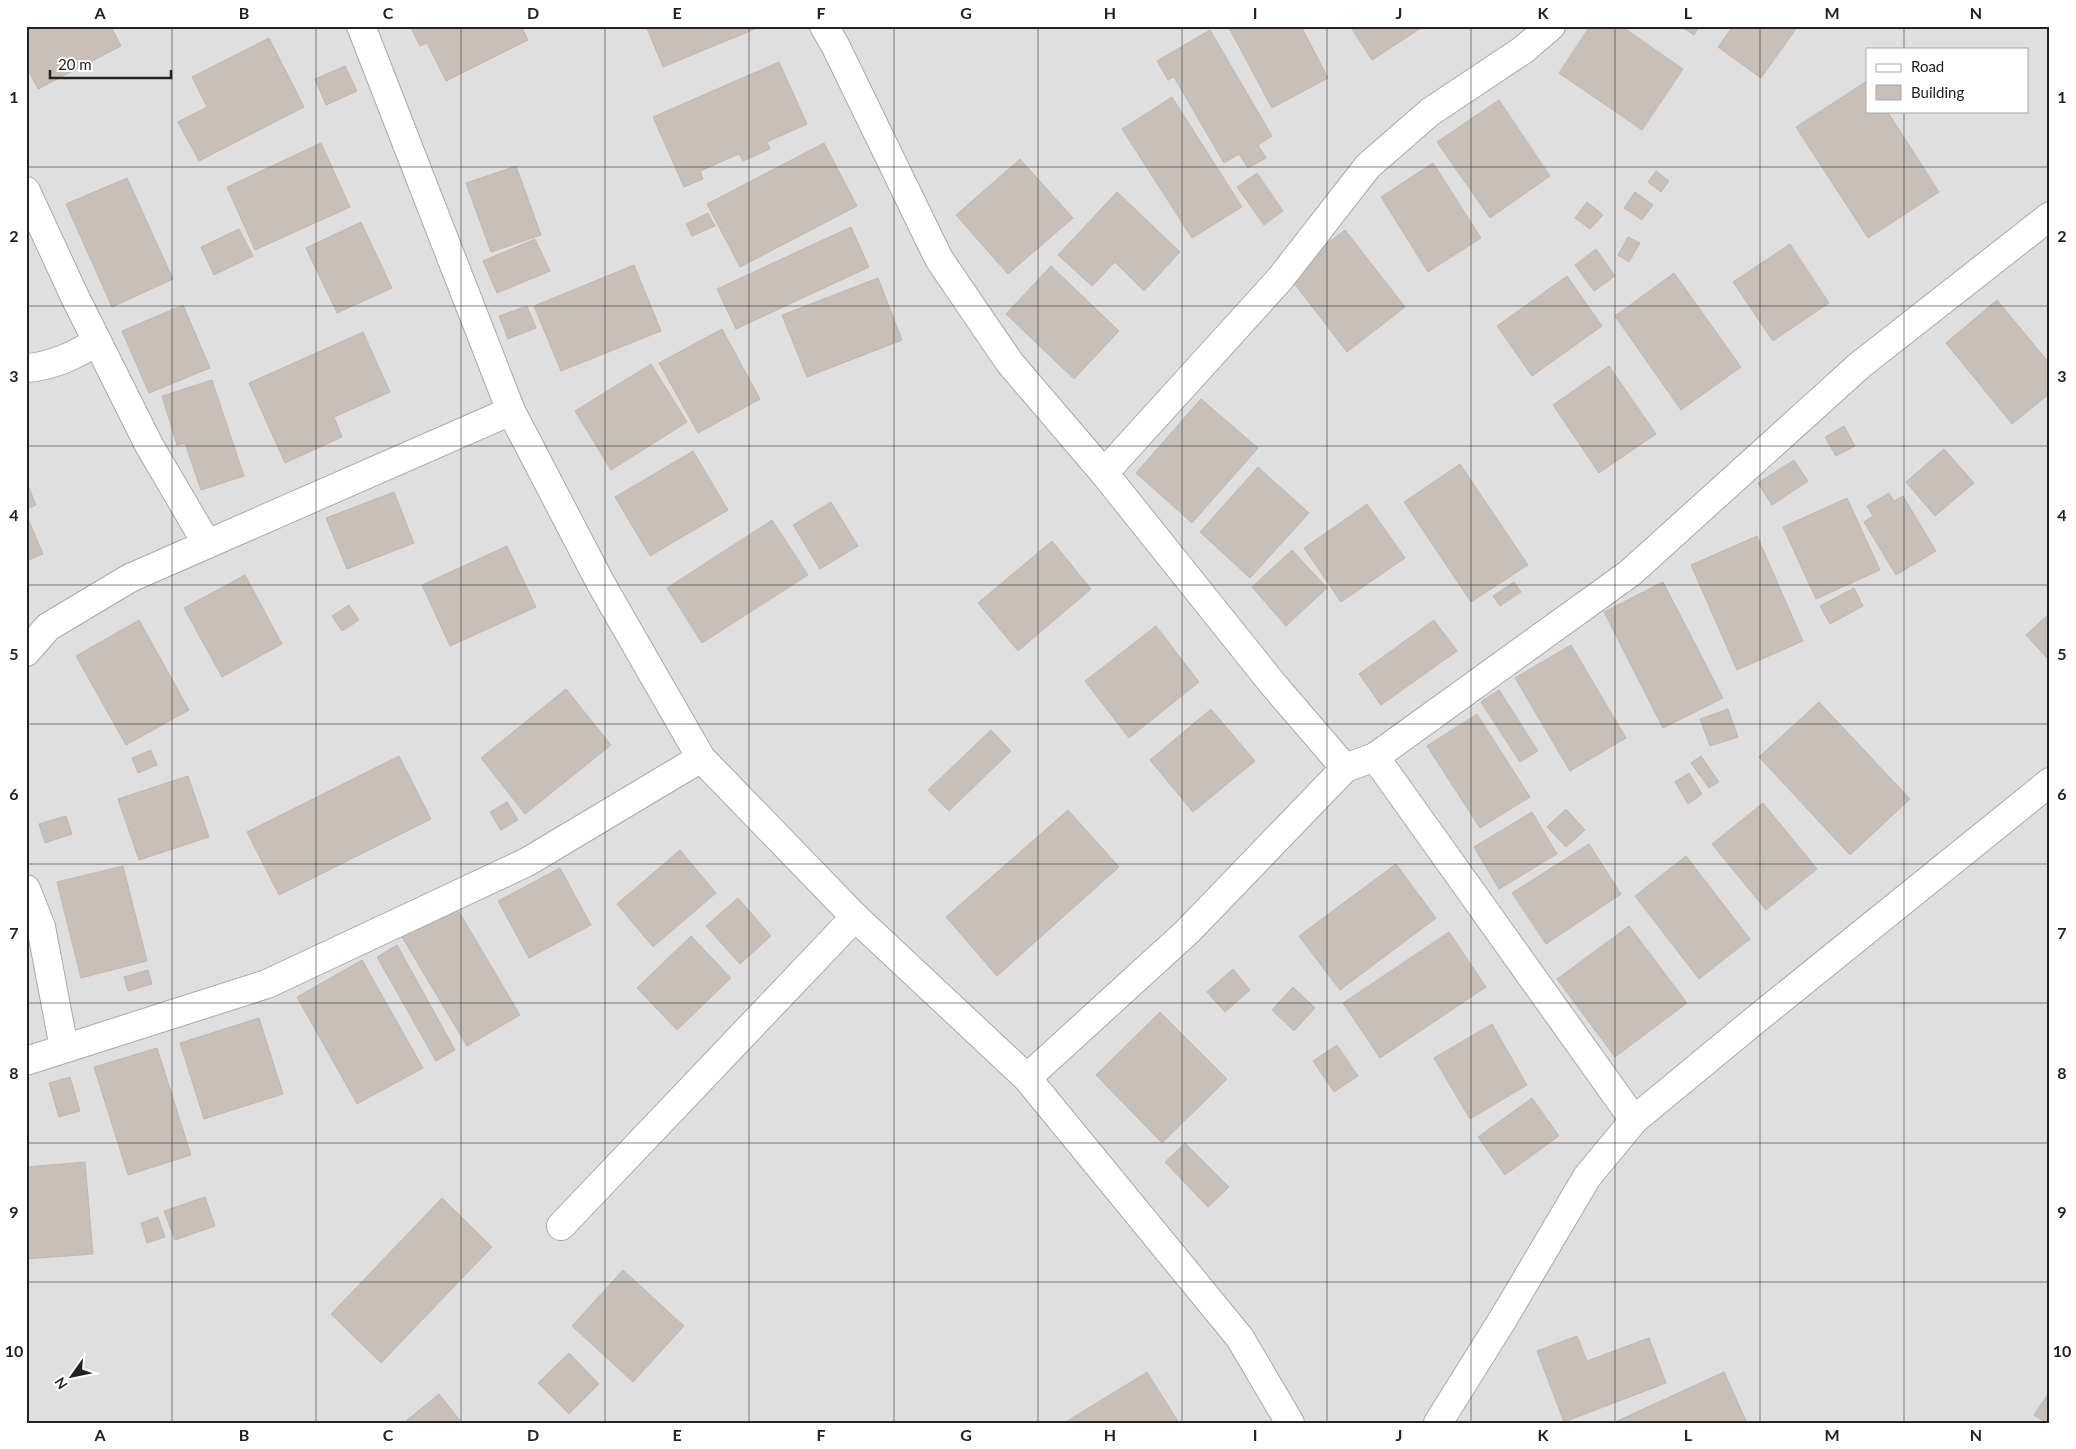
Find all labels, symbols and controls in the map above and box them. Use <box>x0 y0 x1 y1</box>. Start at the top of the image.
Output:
text: A <box>93 3 106 22</box>
text: B <box>239 3 249 22</box>
text: C <box>383 3 394 22</box>
text: D <box>527 3 539 22</box>
text: E <box>672 3 682 22</box>
text: F <box>816 3 826 22</box>
text: G <box>960 3 972 22</box>
text: H <box>1104 3 1116 22</box>
text: I <box>1253 3 1257 22</box>
text: J <box>1396 3 1402 22</box>
text: K <box>1538 3 1550 22</box>
text: L <box>1684 3 1693 22</box>
text: M <box>1824 3 1840 22</box>
text: N <box>1970 3 1982 22</box>
scale bar <box>50 48 171 80</box>
legend <box>1866 48 2028 112</box>
text: 20 m <box>58 55 92 73</box>
text: Road <box>1911 57 1944 75</box>
text: Building <box>1911 83 1964 101</box>
text: 1 <box>9 87 19 106</box>
text: 1 <box>2057 87 2067 106</box>
text: 2 <box>9 226 19 245</box>
text: 2 <box>2057 226 2067 245</box>
text: 3 <box>9 366 19 385</box>
text: 3 <box>2057 366 2067 385</box>
text: 4 <box>9 505 19 524</box>
text: 4 <box>2057 505 2067 524</box>
text: 5 <box>9 644 19 663</box>
text: 5 <box>2057 644 2067 663</box>
text: 6 <box>9 784 19 803</box>
text: 6 <box>2057 784 2067 803</box>
text: 7 <box>9 923 19 942</box>
text: 7 <box>2057 923 2067 942</box>
text: 8 <box>9 1063 19 1082</box>
text: 8 <box>2057 1063 2067 1082</box>
text: 9 <box>9 1202 19 1221</box>
text: 9 <box>2057 1202 2067 1221</box>
text: 10 <box>5 1341 23 1360</box>
text: 10 <box>2053 1341 2071 1360</box>
north arrow <box>48 1352 98 1402</box>
text: N <box>51 1374 71 1393</box>
text: A <box>93 1425 106 1444</box>
text: B <box>239 1425 249 1444</box>
text: C <box>383 1425 394 1444</box>
text: D <box>527 1425 539 1444</box>
text: E <box>672 1425 682 1444</box>
text: F <box>816 1425 826 1444</box>
text: G <box>960 1425 972 1444</box>
text: H <box>1104 1425 1116 1444</box>
text: I <box>1253 1425 1257 1444</box>
text: J <box>1396 1425 1402 1444</box>
text: K <box>1538 1425 1550 1444</box>
text: L <box>1684 1425 1693 1444</box>
text: M <box>1824 1425 1840 1444</box>
text: N <box>1970 1425 1982 1444</box>

